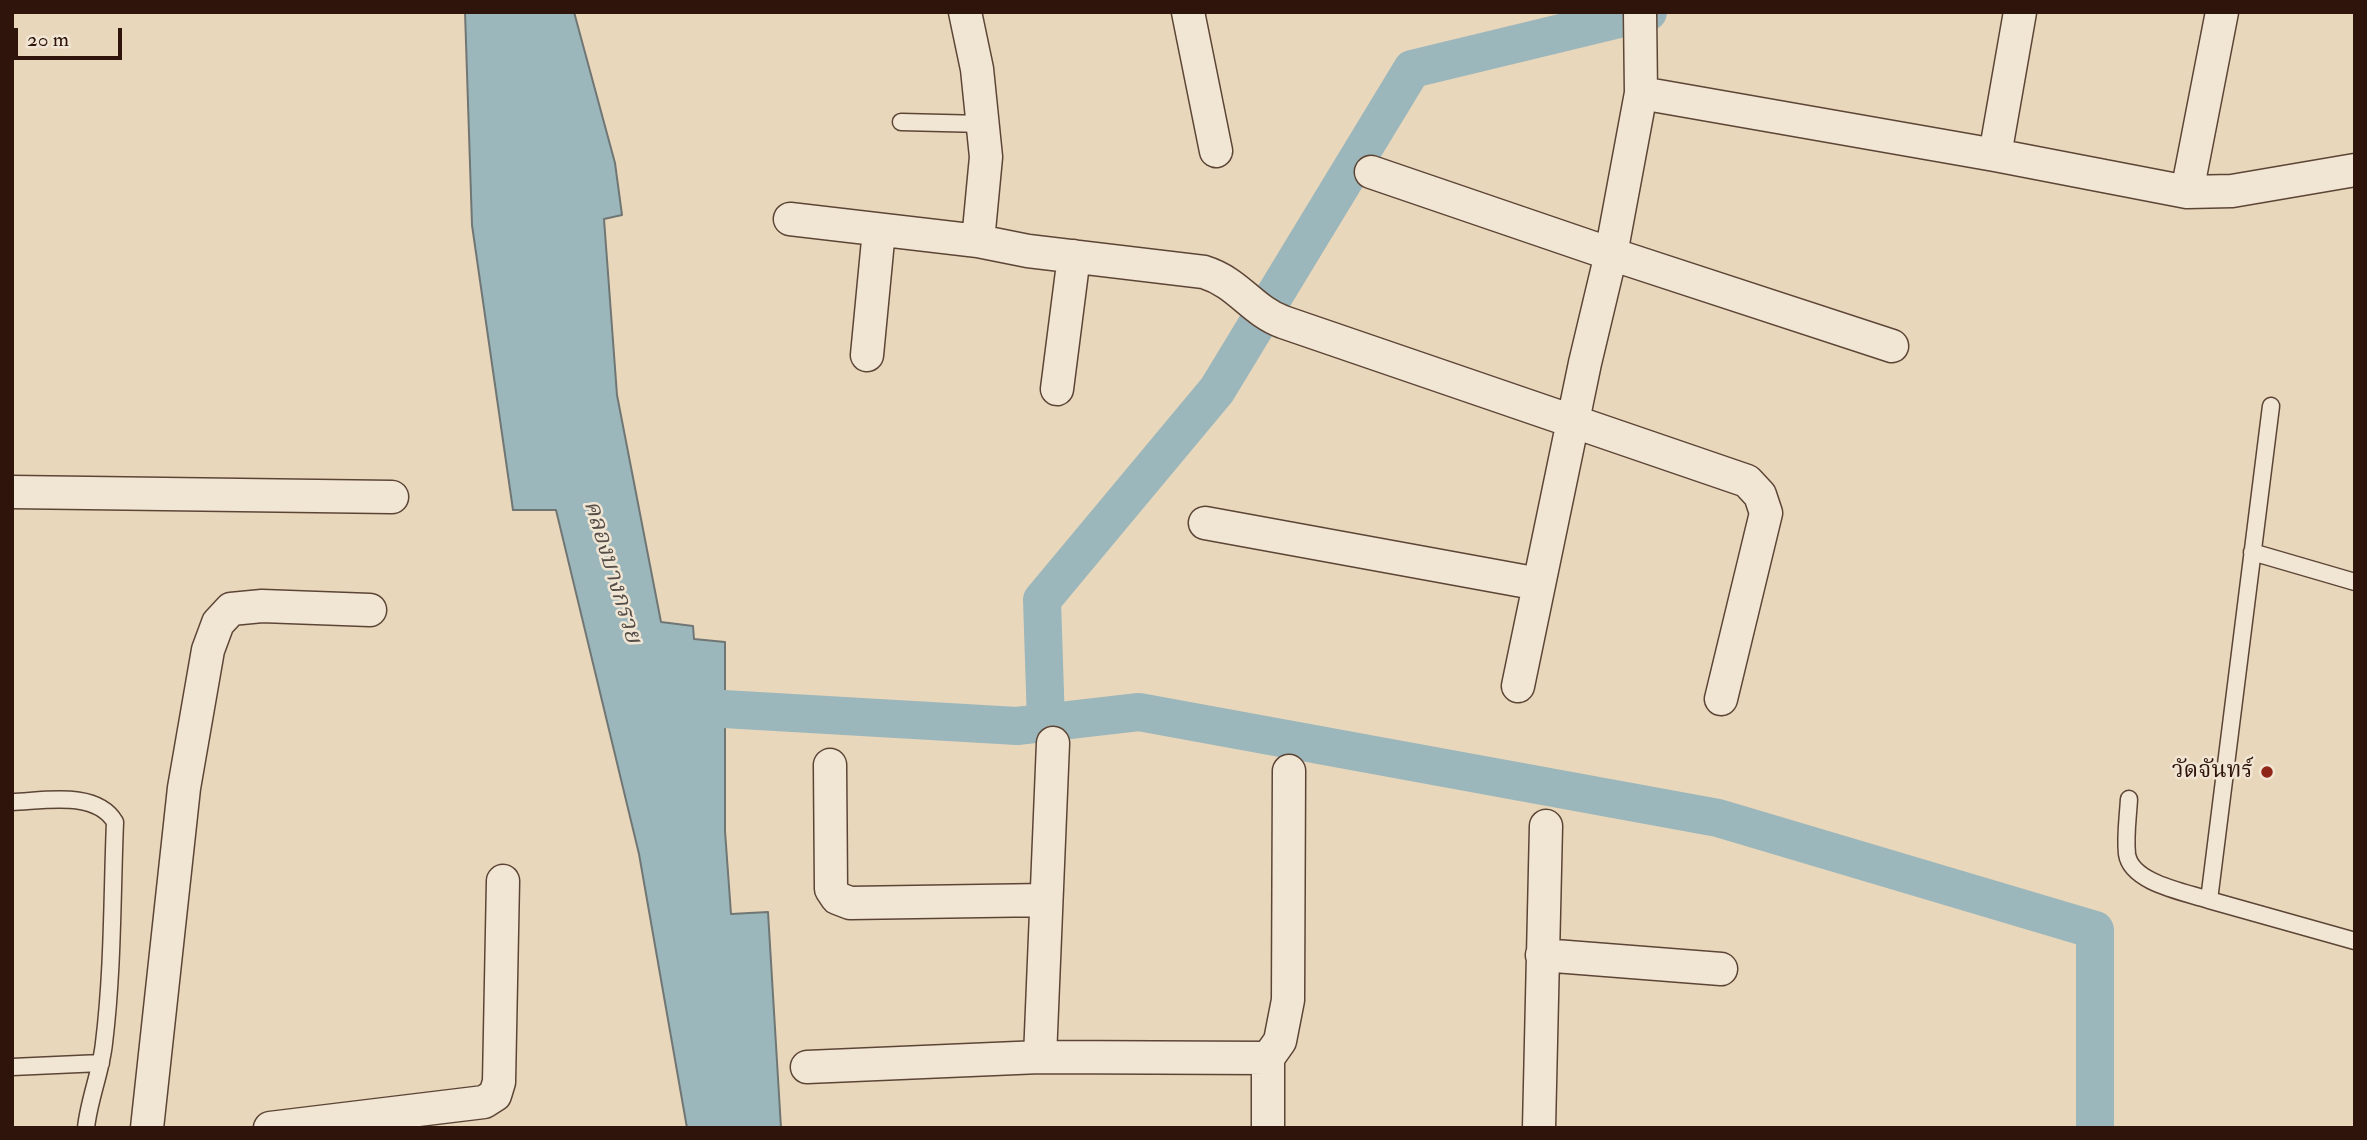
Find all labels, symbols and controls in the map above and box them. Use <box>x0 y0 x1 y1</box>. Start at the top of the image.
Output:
scale bar <box>18 14 126 58</box>
text: 20 m <box>27 26 69 53</box>
water label: คลองบางกรวย <box>576 497 646 647</box>
place label: วัดจันทร์ <box>2172 758 2253 786</box>
marker: วัดจันทร์ <box>2259 764 2275 780</box>

